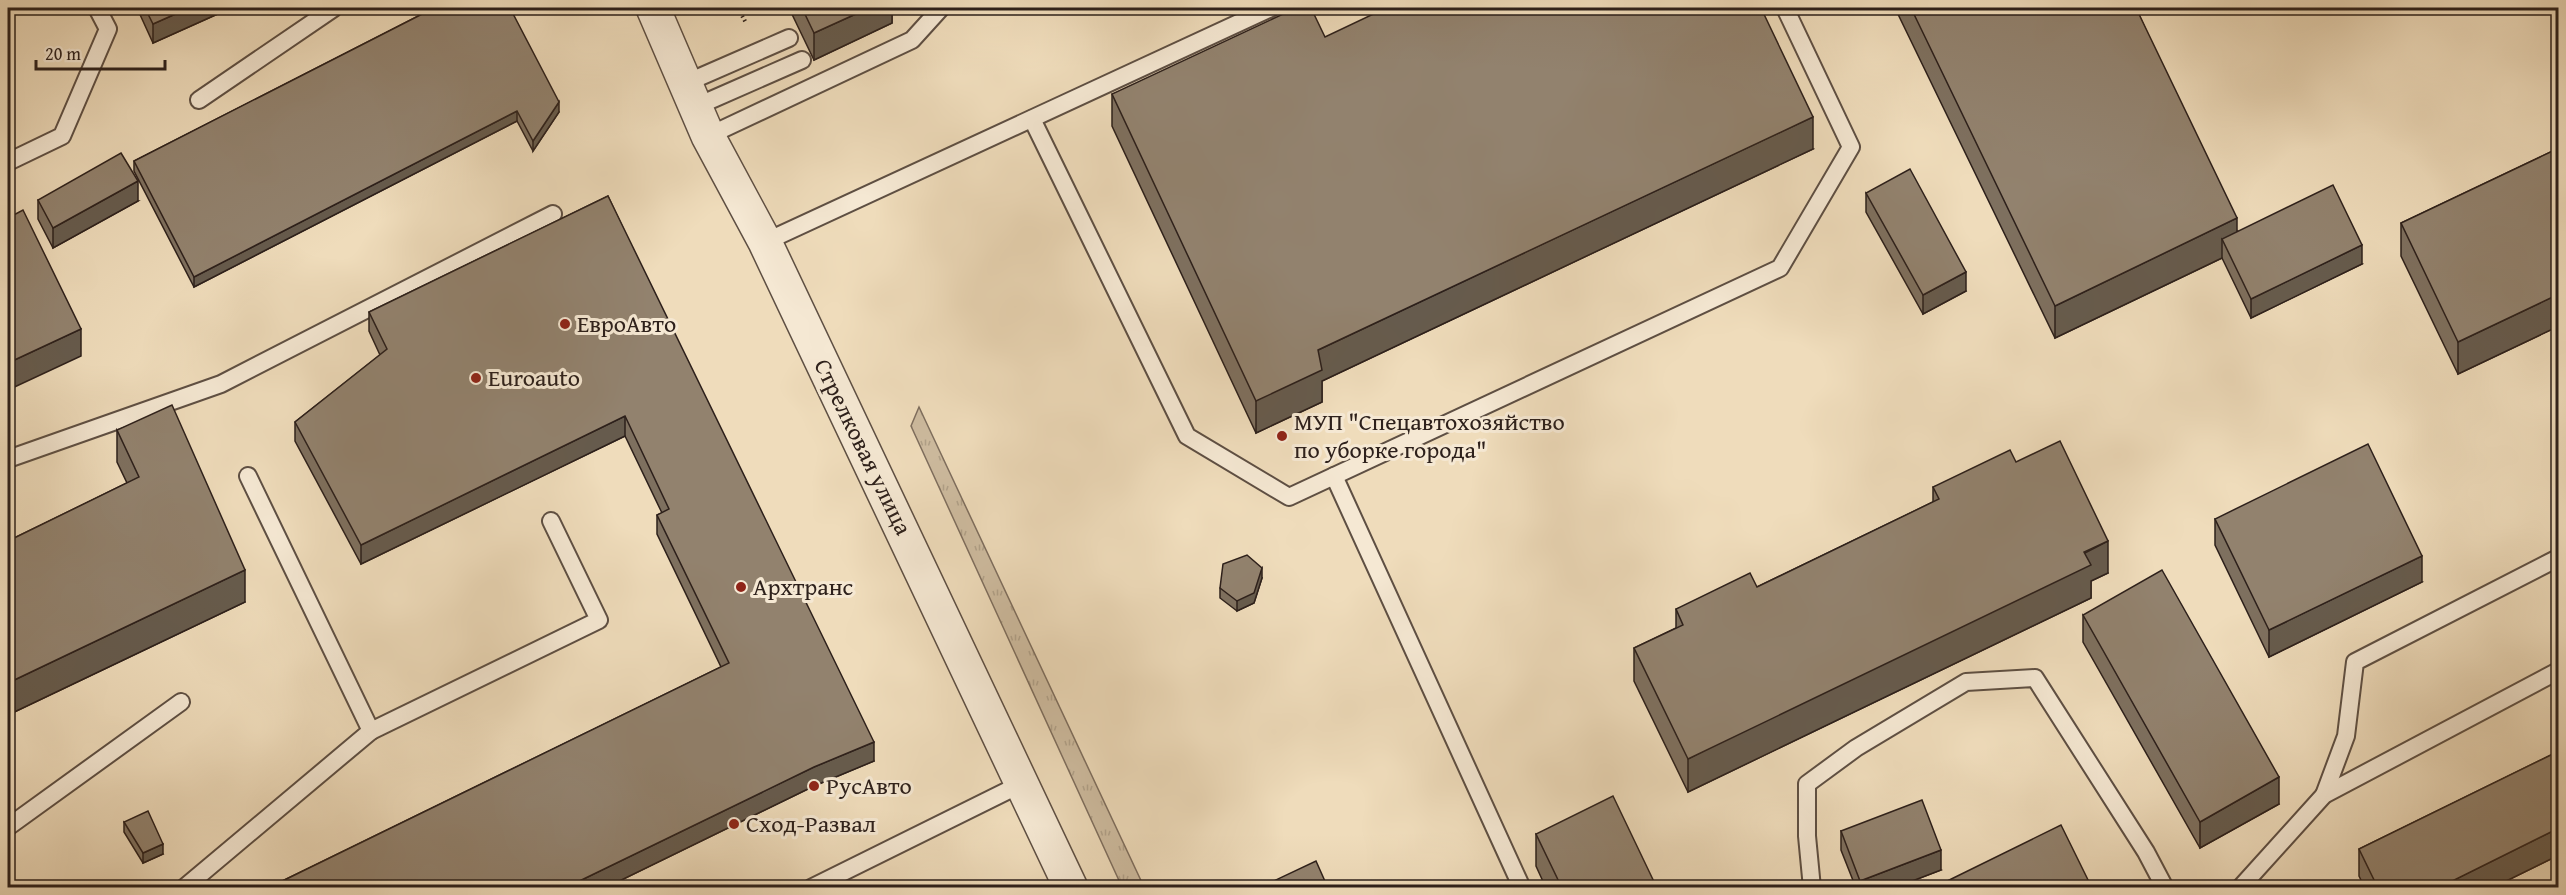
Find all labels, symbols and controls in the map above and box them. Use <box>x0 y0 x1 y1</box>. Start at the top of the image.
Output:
scale bar <box>36 33 165 71</box>
text: 20 m <box>45 40 81 67</box>
place label: ЕвроАвто <box>577 306 676 341</box>
marker: ЕвроАвто <box>558 317 572 331</box>
street label: Стрелковая улица <box>806 353 922 541</box>
place label: Euroauto <box>488 360 580 395</box>
marker: Euroauto <box>469 371 483 385</box>
place label: МУП "Спецавтохозяйство по уборке города" <box>1294 404 1565 467</box>
marker: МУП "Спецавтохозяйство по уборке города" <box>1275 429 1289 443</box>
place label: Архтранс <box>753 569 854 604</box>
marker: Архтранс <box>734 580 748 594</box>
place label: РусАвто <box>826 768 912 803</box>
marker: РусАвто <box>807 779 821 793</box>
place label: Сход-Развал <box>746 806 876 841</box>
marker: Сход-Развал <box>727 817 741 831</box>

